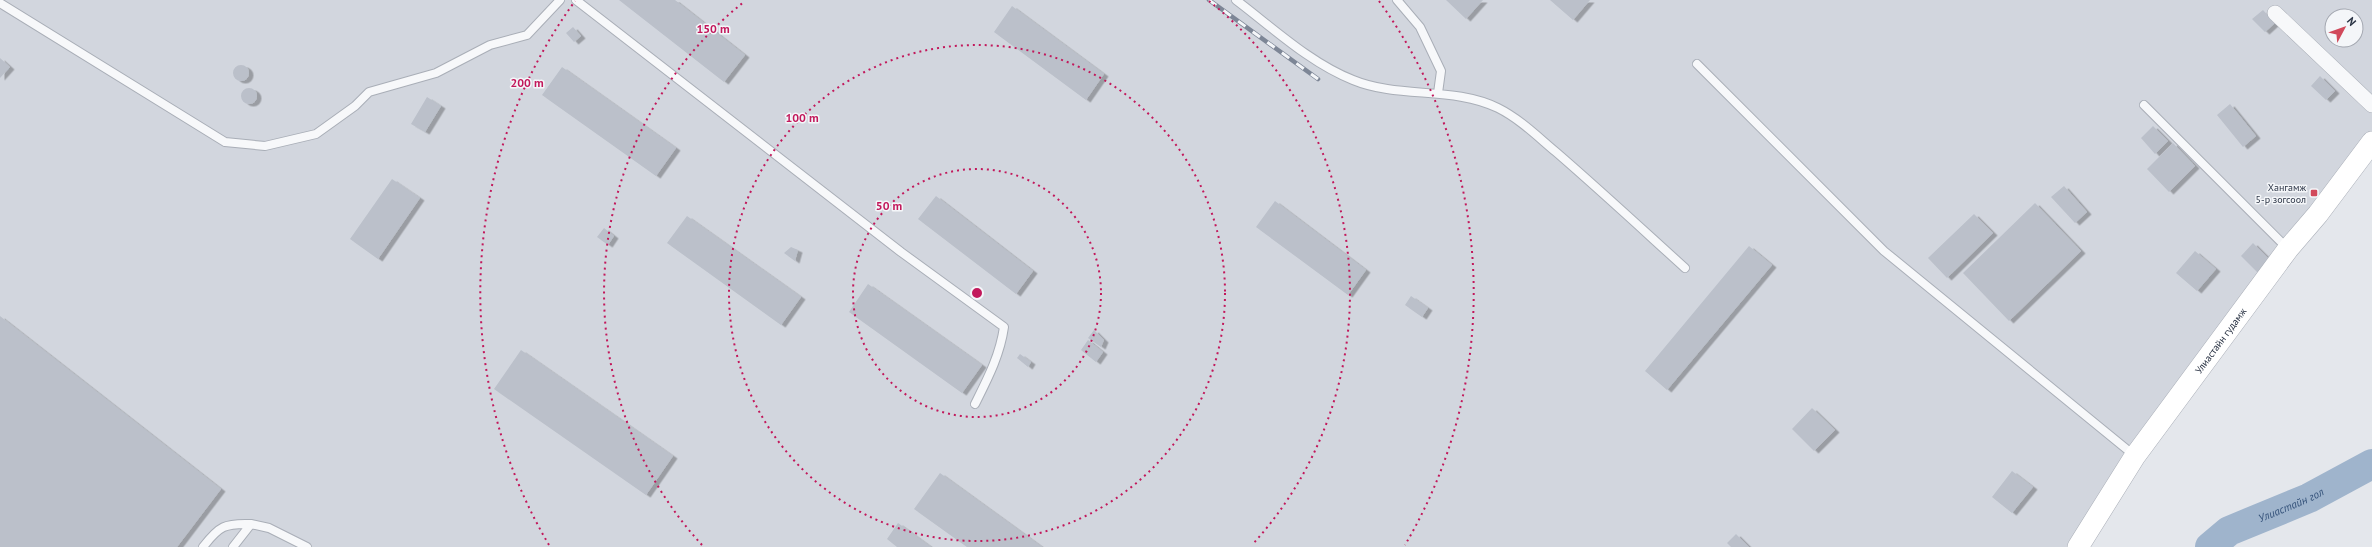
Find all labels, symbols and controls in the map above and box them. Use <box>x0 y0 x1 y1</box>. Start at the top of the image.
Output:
north arrow <box>2324 8 2364 48</box>
text: N <box>2344 14 2359 29</box>
text: 150 m <box>696 21 730 36</box>
text: 200 m <box>510 75 544 90</box>
text: 100 m <box>785 110 819 125</box>
place label: Хангамж 5-р зогсоол <box>2256 181 2306 206</box>
marker: Хангамж 5-р зогсоол <box>2309 188 2319 198</box>
text: 50 m <box>876 198 902 213</box>
centre of rings <box>970 286 984 300</box>
street label: Улиастайн гудамж <box>2192 305 2250 376</box>
water label: Улиастайн гол <box>2256 484 2327 525</box>

